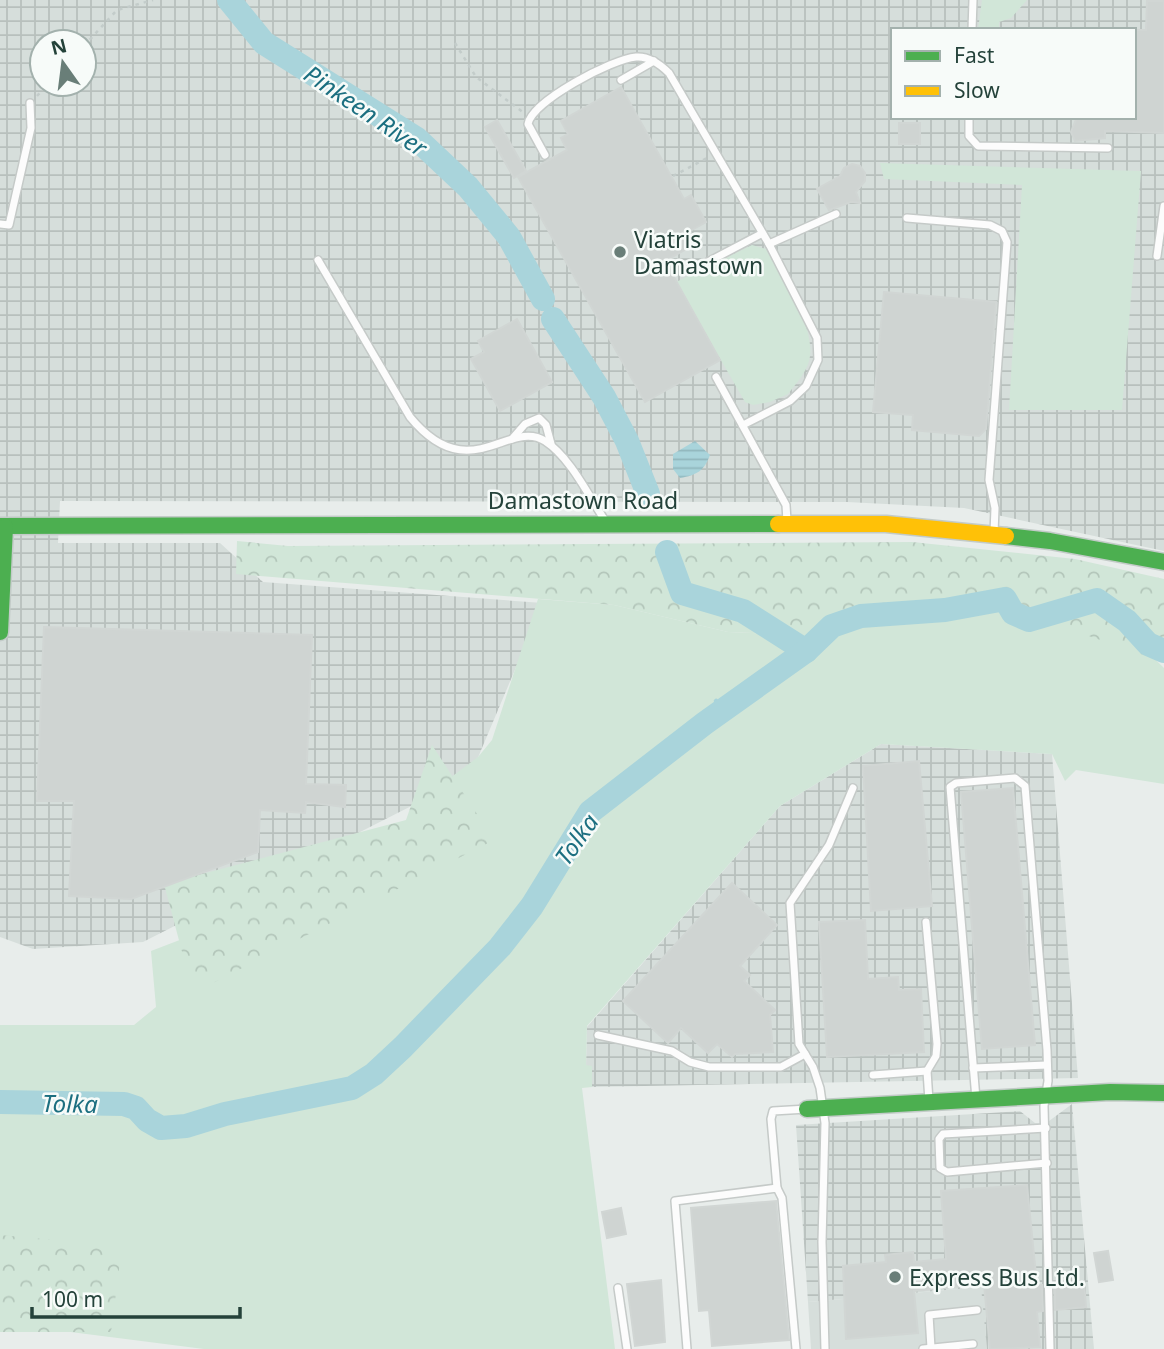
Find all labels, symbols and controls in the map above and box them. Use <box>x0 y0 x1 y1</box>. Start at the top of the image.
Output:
north arrow <box>28 28 98 98</box>
legend <box>891 28 1136 119</box>
text: N <box>48 32 70 61</box>
text: Fast <box>954 41 995 69</box>
water label: Pinkeen River <box>298 57 435 164</box>
text: Slow <box>954 76 1000 104</box>
place label: Viatris Damastown <box>634 223 763 281</box>
marker: Viatris Damastown <box>612 244 628 260</box>
street label: Damastown Road <box>488 484 678 516</box>
water label: Tolka <box>547 806 606 871</box>
water label: Tolka <box>42 1086 98 1120</box>
place label: Express Bus Ltd. <box>909 1261 1085 1293</box>
marker: Express Bus Ltd. <box>887 1269 903 1285</box>
scale bar <box>32 1276 240 1320</box>
text: 100 m <box>42 1285 103 1313</box>

